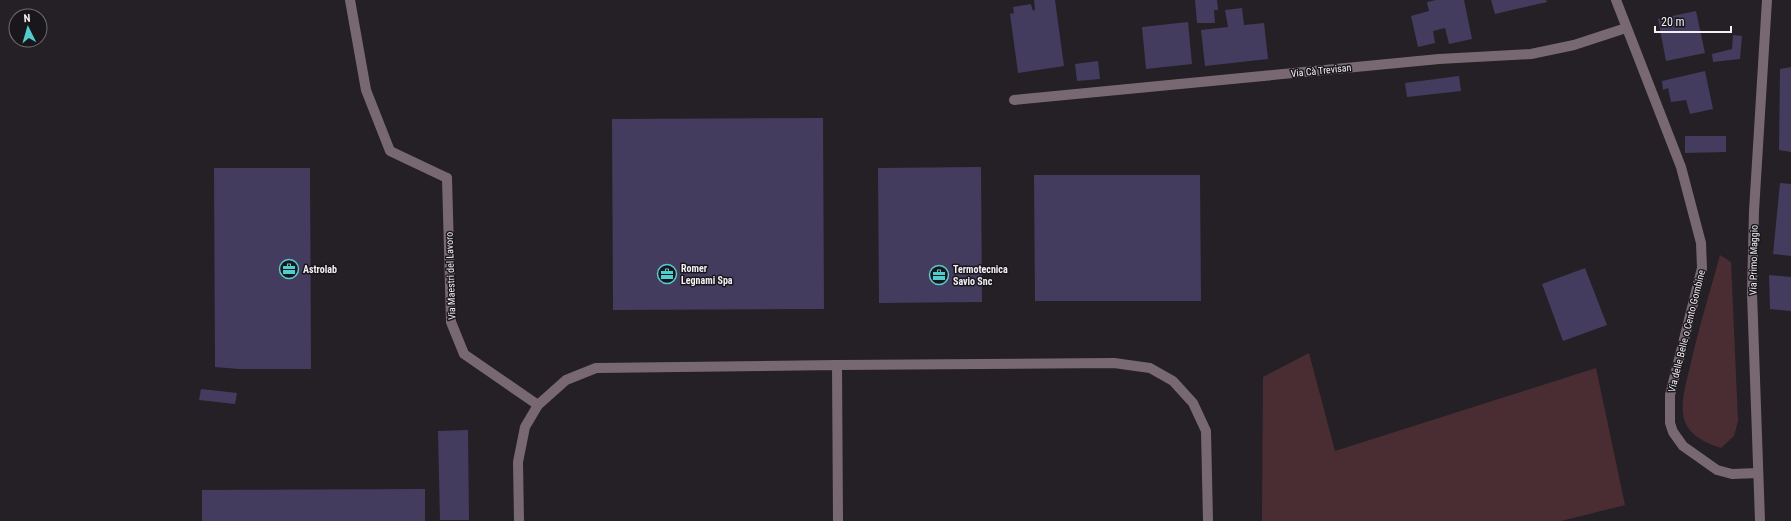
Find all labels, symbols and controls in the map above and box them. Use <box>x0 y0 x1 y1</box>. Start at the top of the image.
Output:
north arrow <box>8 8 48 48</box>
scale bar <box>1655 8 1731 34</box>
text: N <box>23 12 31 25</box>
text: 20 m <box>1661 15 1685 29</box>
street label: Via Cà Trevisan <box>1290 62 1352 79</box>
street label: Via Primo Maggio <box>1747 225 1760 295</box>
street label: Via Maestri del Lavoro <box>443 232 458 320</box>
office icon: Astrolab <box>278 258 300 280</box>
office icon: Romer Legnami Spa <box>656 263 678 285</box>
place label: Romer Legnami Spa <box>681 263 733 286</box>
place label: Astrolab <box>303 264 337 275</box>
office icon: Termotecnica Savio Snc <box>928 264 950 286</box>
place label: Termotecnica Savio Snc <box>953 264 1008 287</box>
street label: Via delle Belle o Cento Gombine <box>1666 268 1707 394</box>

